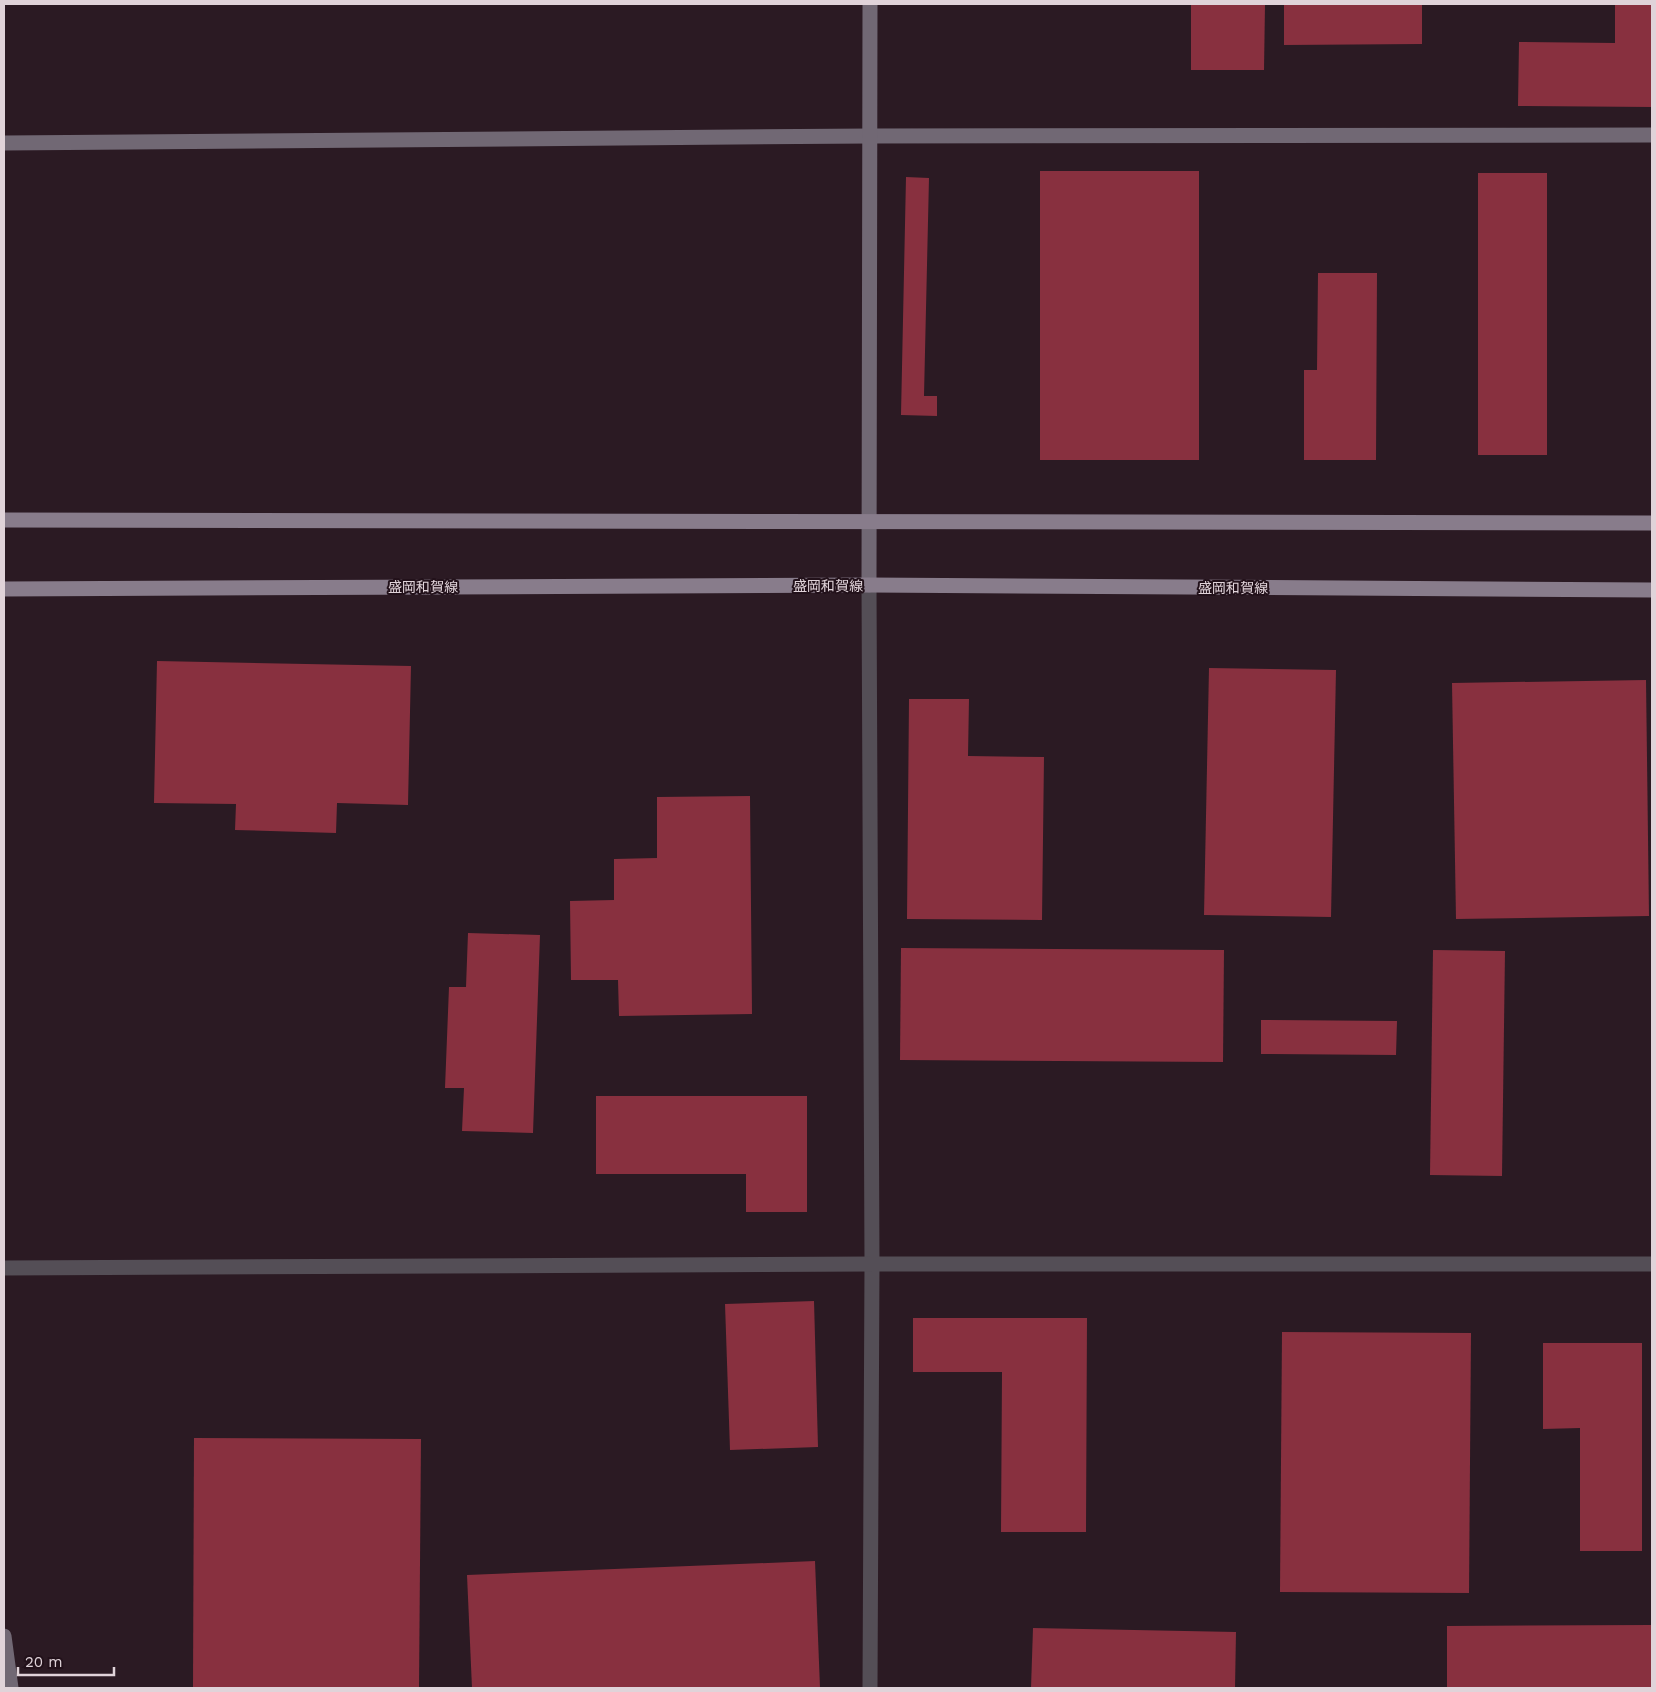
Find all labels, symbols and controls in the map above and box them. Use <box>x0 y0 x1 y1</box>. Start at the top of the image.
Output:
street label: 盛岡和賀線 <box>793 578 863 594</box>
street label: 盛岡和賀線 <box>388 579 458 595</box>
street label: 盛岡和賀線 <box>1198 580 1268 596</box>
scale bar <box>18 1644 114 1676</box>
text: 20 m <box>25 1653 63 1671</box>

